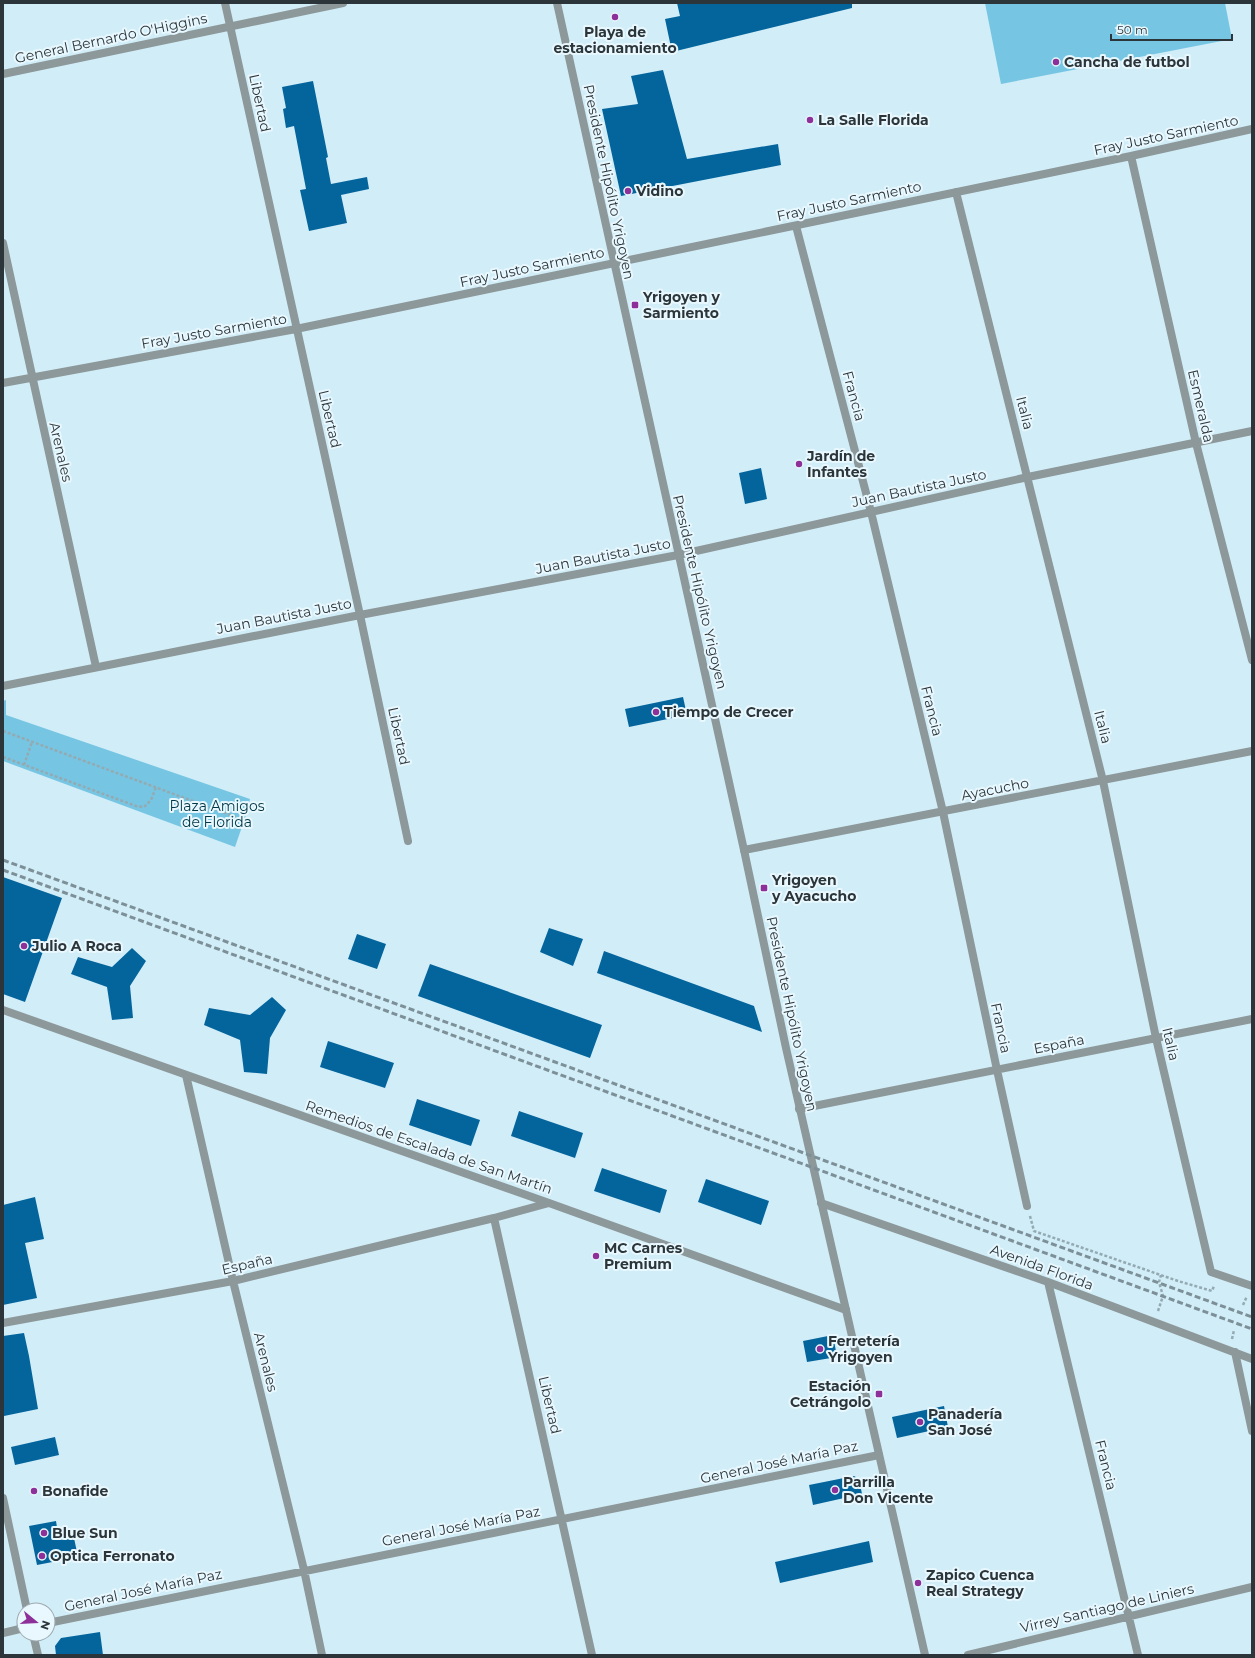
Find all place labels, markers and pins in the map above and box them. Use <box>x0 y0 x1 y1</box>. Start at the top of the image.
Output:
marker: Playa de estacionamiento <box>610 12 620 22</box>
place label: Playa de estacionamiento <box>553 23 677 57</box>
place label: Cancha de futbol <box>1064 53 1190 71</box>
marker: Cancha de futbol <box>1051 57 1061 67</box>
place label: La Salle Florida <box>818 111 929 129</box>
marker: La Salle Florida <box>805 115 815 125</box>
place label: Vidino <box>635 182 683 200</box>
marker: Vidino <box>623 186 633 196</box>
place label: Yrigoyen y Sarmiento <box>642 288 721 322</box>
marker: Yrigoyen y Sarmiento <box>630 300 640 310</box>
place label: Jardín de Infantes <box>806 447 875 481</box>
marker: Jardín de Infantes <box>794 459 804 469</box>
place label: Tiempo de Crecer <box>664 703 794 721</box>
marker: Tiempo de Crecer <box>651 707 661 717</box>
place label: Yrigoyen y Ayacucho <box>771 871 856 905</box>
marker: Yrigoyen y Ayacucho <box>759 883 769 893</box>
place label: Julio A Roca <box>31 937 122 955</box>
marker: Julio A Roca <box>19 941 29 951</box>
place label: MC Carnes Premium <box>604 1239 683 1273</box>
marker: MC Carnes Premium <box>591 1251 601 1261</box>
place label: Ferretería Yrigoyen <box>827 1332 900 1366</box>
marker: Ferretería Yrigoyen <box>815 1344 825 1354</box>
place label: Estación Cetrángolo <box>790 1377 871 1411</box>
marker: Estación Cetrángolo <box>874 1389 884 1399</box>
place label: Panadería San José <box>928 1405 1002 1439</box>
marker: Panadería San José <box>915 1417 925 1427</box>
place label: Parrilla Don Vicente <box>843 1473 933 1507</box>
place label: Bonafide <box>42 1482 109 1500</box>
marker: Parrilla Don Vicente <box>830 1485 840 1495</box>
marker: Bonafide <box>29 1486 39 1496</box>
place label: Blue Sun <box>52 1524 118 1542</box>
marker: Blue Sun <box>39 1528 49 1538</box>
place label: Optica Ferronato <box>50 1547 175 1565</box>
marker: Optica Ferronato <box>37 1551 47 1561</box>
place label: Zapico Cuenca Real Strategy <box>926 1566 1034 1600</box>
marker: Zapico Cuenca Real Strategy <box>913 1578 923 1588</box>

